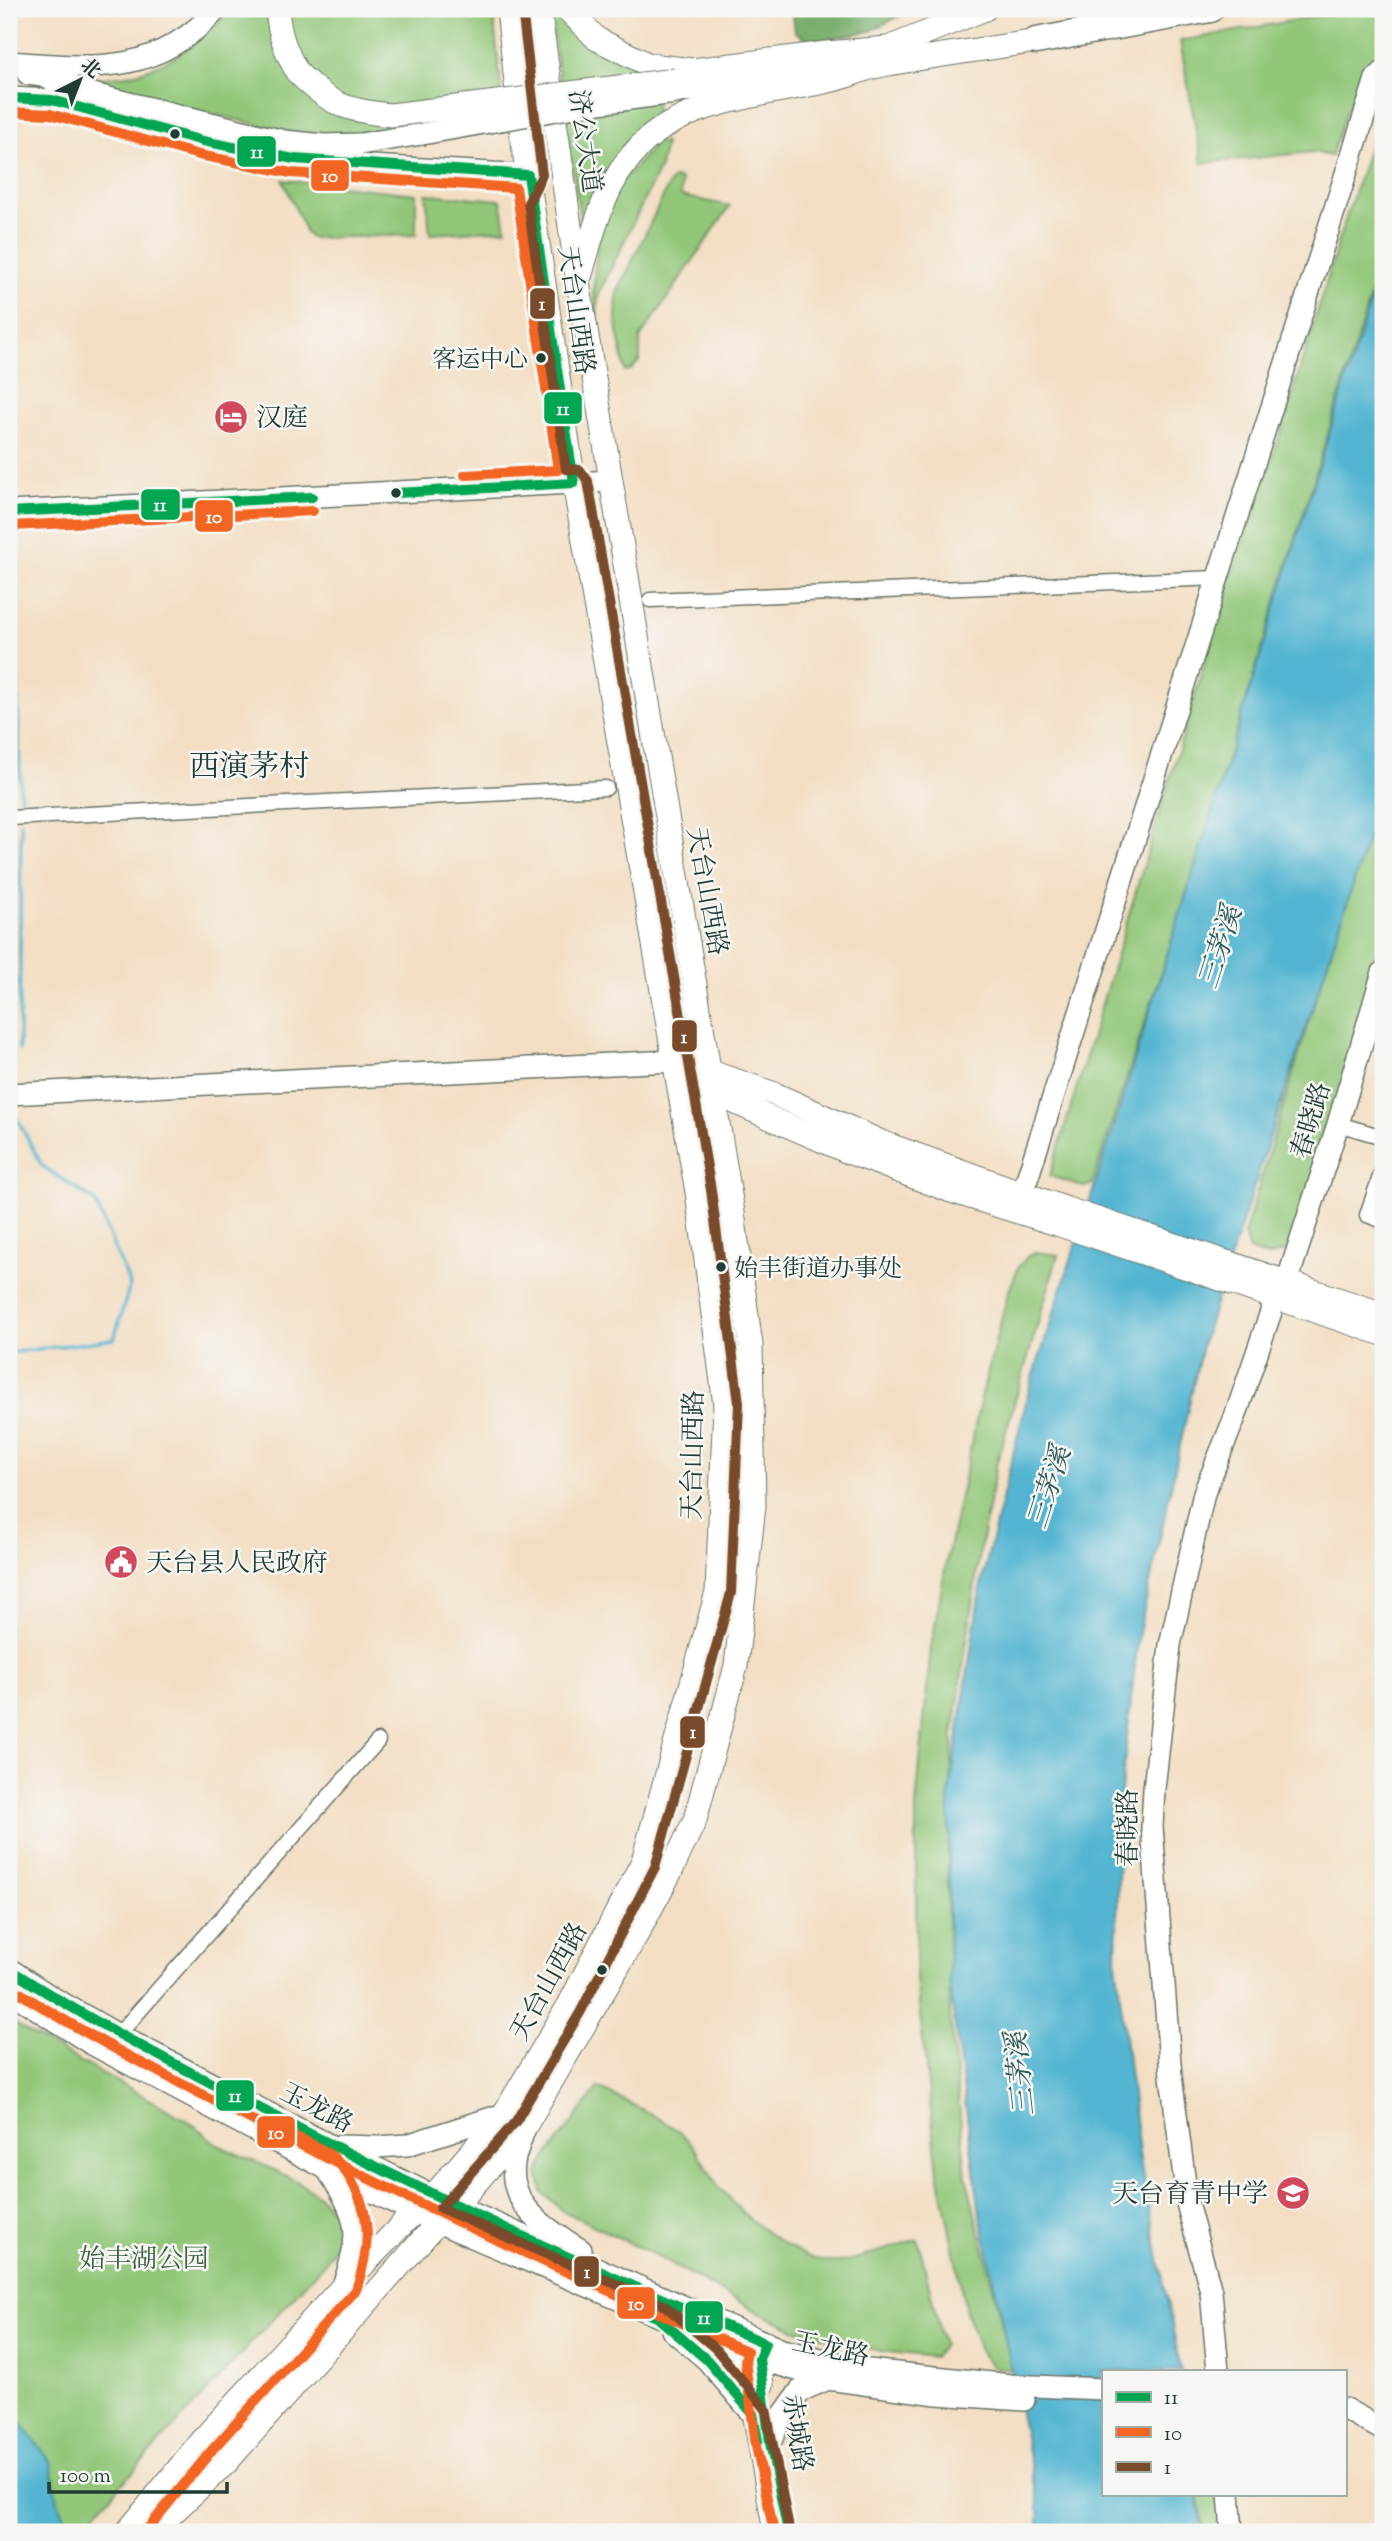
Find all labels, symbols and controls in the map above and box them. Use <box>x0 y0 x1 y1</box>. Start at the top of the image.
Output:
north arrow <box>46 46 116 116</box>
text: 北 <box>74 53 106 86</box>
street label: 济公大道 <box>558 87 609 195</box>
unlabelled marker <box>168 127 182 141</box>
line badge: 11 <box>236 135 277 168</box>
text: 11 <box>251 140 264 167</box>
line badge: 10 <box>310 159 350 192</box>
text: 10 <box>322 164 338 191</box>
street label: 天台山西路 <box>547 243 602 377</box>
line badge: 1 <box>529 287 556 320</box>
text: 1 <box>539 292 546 319</box>
place label: 客运中心 <box>432 344 528 378</box>
marker: 客运中心 <box>534 351 548 365</box>
line badge: 11 <box>543 391 583 425</box>
text: 11 <box>557 397 570 424</box>
hotel icon: 汉庭 <box>212 398 250 436</box>
place label: 汉庭 <box>256 401 308 438</box>
unlabelled marker <box>389 486 403 500</box>
line badge: 11 <box>140 488 181 521</box>
text: 11 <box>154 493 167 520</box>
line badge: 10 <box>194 499 234 533</box>
text: 10 <box>206 505 222 532</box>
district label: 西演茅村 <box>189 747 309 790</box>
street label: 天台山西路 <box>676 824 735 959</box>
water label: 三茅溪 <box>1190 899 1255 994</box>
line badge: 1 <box>671 1019 698 1053</box>
text: 1 <box>681 1025 688 1052</box>
street label: 春晓路 <box>1283 1078 1341 1163</box>
place label: 始丰街道办事处 <box>734 1253 902 1287</box>
marker: 始丰街道办事处 <box>714 1260 728 1274</box>
street label: 天台山西路 <box>675 1390 714 1520</box>
water label: 三茅溪 <box>1019 1439 1084 1534</box>
public building icon: 天台县人民政府 <box>102 1543 140 1581</box>
place label: 天台县人民政府 <box>146 1546 328 1583</box>
line badge: 1 <box>679 1715 706 1749</box>
text: 1 <box>690 1720 697 1747</box>
street label: 春晓路 <box>1111 1789 1148 1867</box>
street label: 天台山西路 <box>502 1916 598 2048</box>
unlabelled marker <box>595 1963 609 1977</box>
water label: 三茅溪 <box>997 2027 1046 2118</box>
street label: 玉龙路 <box>273 2075 359 2143</box>
line badge: 11 <box>215 2079 255 2112</box>
text: 11 <box>229 2084 242 2111</box>
line badge: 10 <box>256 2115 296 2149</box>
text: 10 <box>268 2121 284 2148</box>
school or university icon: 天台育青中学 <box>1274 2174 1312 2212</box>
place label: 天台育青中学 <box>1112 2177 1268 2214</box>
park label: 始丰湖公园 <box>79 2242 209 2279</box>
line badge: 1 <box>573 2255 600 2288</box>
text: 1 <box>584 2260 591 2287</box>
line badge: 10 <box>616 2286 656 2320</box>
text: 10 <box>628 2292 644 2319</box>
line badge: 11 <box>684 2300 724 2334</box>
text: 11 <box>698 2306 711 2333</box>
street label: 玉龙路 <box>788 2324 872 2377</box>
legend <box>1102 2370 1346 2496</box>
text: 11 <box>1164 2384 1178 2414</box>
street label: 赤城路 <box>771 2392 820 2475</box>
text: 10 <box>1164 2420 1182 2450</box>
scale bar <box>49 2450 228 2494</box>
text: 1 <box>1164 2454 1171 2484</box>
text: 100 m <box>60 2462 111 2492</box>

